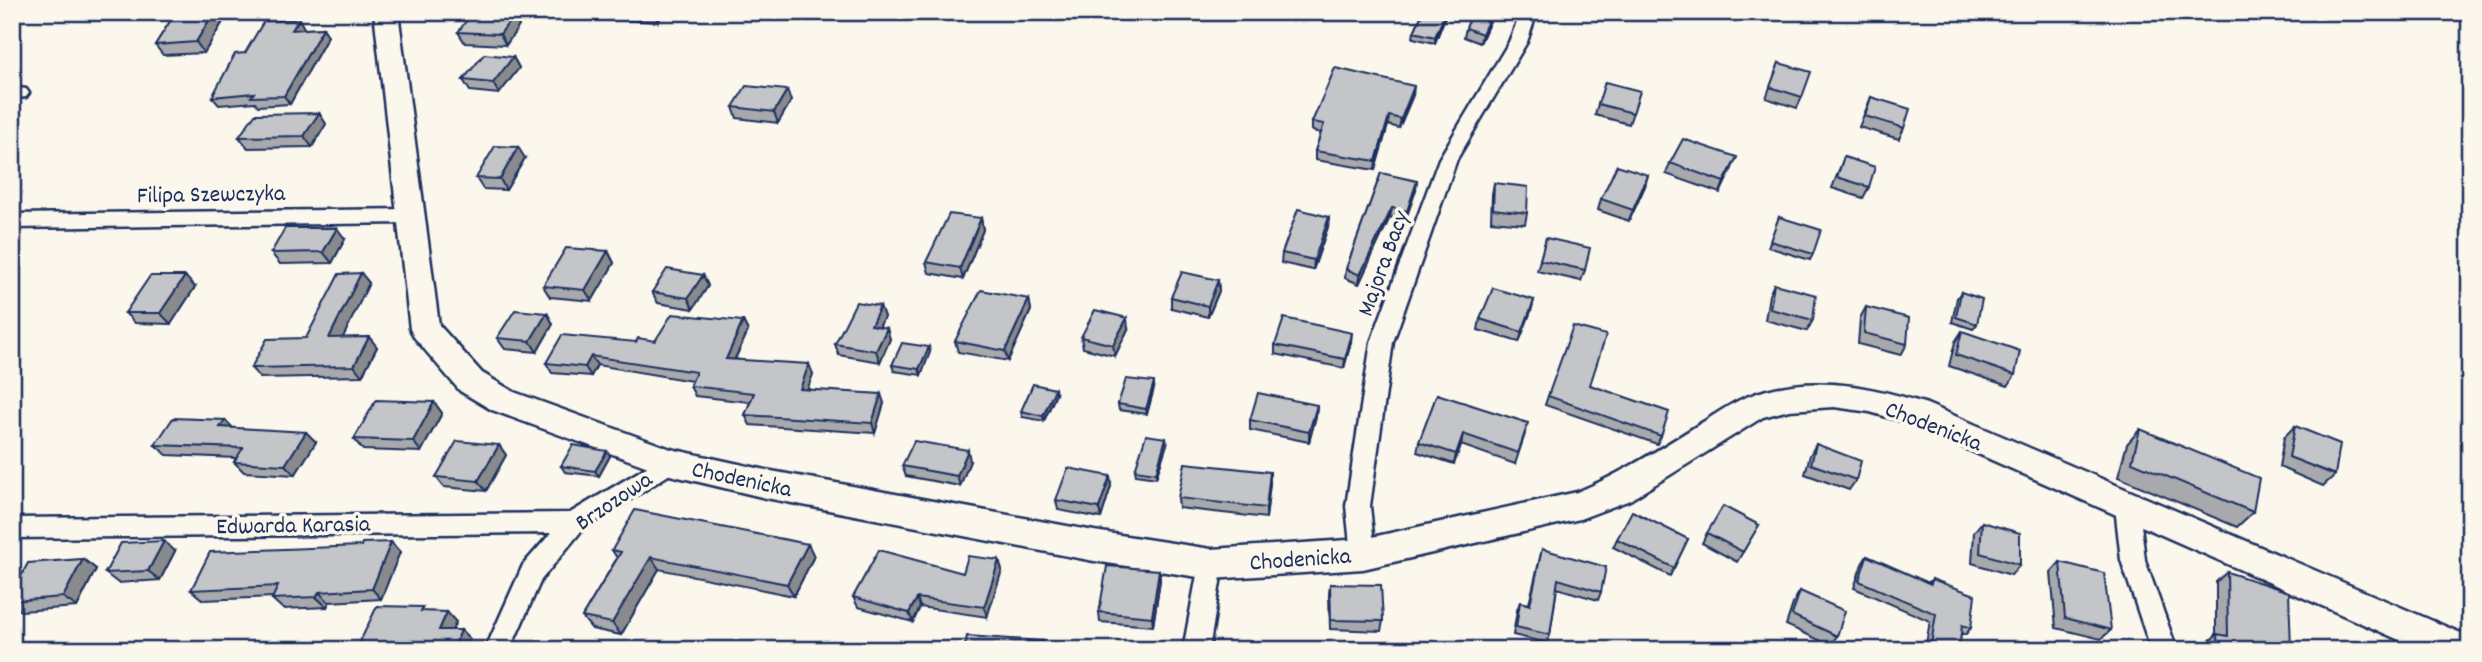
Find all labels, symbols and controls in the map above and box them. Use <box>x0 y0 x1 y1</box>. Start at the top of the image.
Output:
street label: Filipa Szewczyka <box>137 178 286 214</box>
street label: Majora Bacy <box>1350 205 1420 322</box>
street label: Chodenicka <box>1879 394 1987 462</box>
street label: Chodenicka <box>688 454 795 508</box>
street label: Brzozowa <box>569 464 661 541</box>
street label: Edwarda Karasia <box>216 509 371 545</box>
street label: Chodenicka <box>1248 540 1353 581</box>

